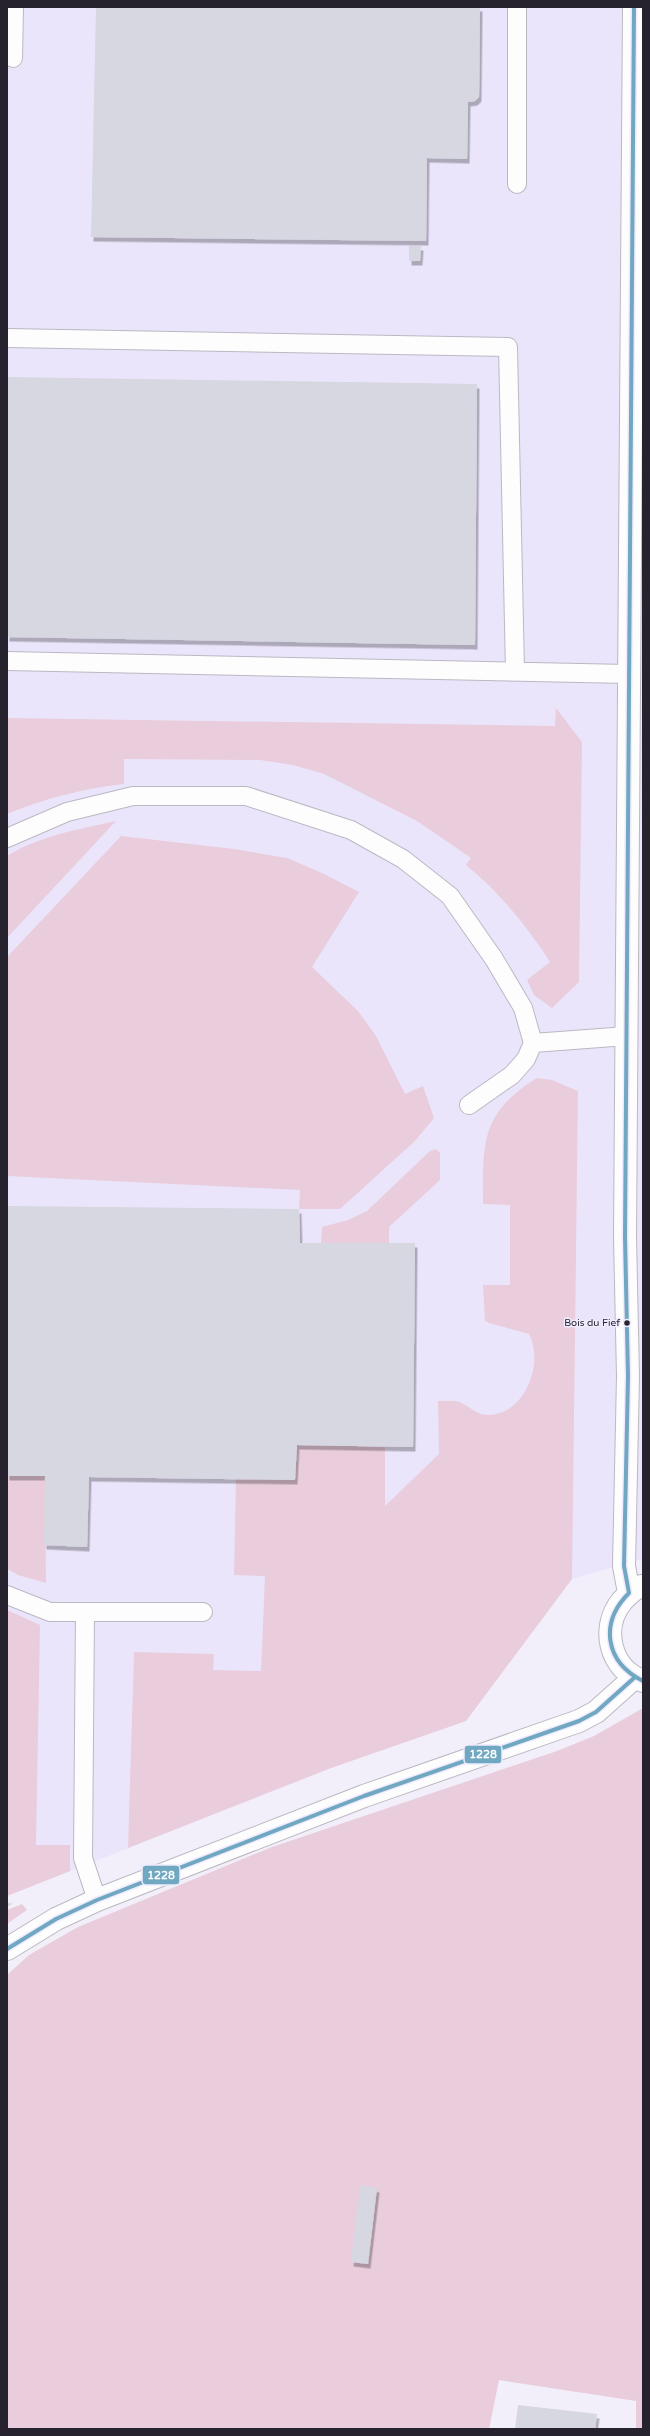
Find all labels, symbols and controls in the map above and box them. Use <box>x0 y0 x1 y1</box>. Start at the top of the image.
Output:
place label: Bois du Fief <box>564 1317 620 1329</box>
marker: Bois du Fief <box>622 1318 632 1328</box>
line badge: 1228 <box>464 1745 502 1764</box>
text: 1228 <box>469 1748 497 1761</box>
line badge: 1228 <box>142 1865 180 1885</box>
text: 1228 <box>147 1869 175 1882</box>

